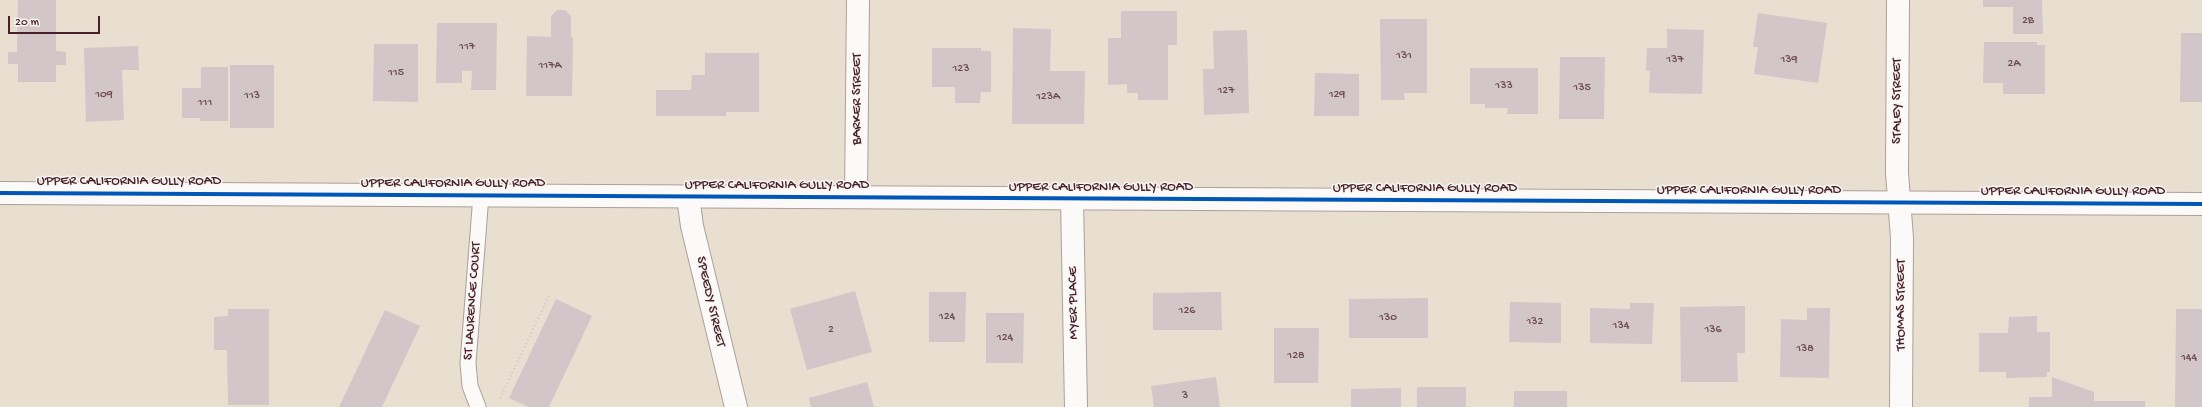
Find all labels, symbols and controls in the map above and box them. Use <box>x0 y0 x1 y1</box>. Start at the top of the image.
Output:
scale bar <box>10 8 102 34</box>
house number: 2B <box>2022 14 2034 28</box>
text: 20 m <box>15 16 39 30</box>
house number: 117 <box>459 40 475 54</box>
house number: 131 <box>1396 49 1412 63</box>
street label: BARKER STREET <box>850 53 866 145</box>
house number: 137 <box>1666 53 1684 67</box>
house number: 139 <box>1780 53 1798 67</box>
house number: 2A <box>2008 57 2020 71</box>
street label: STALEY STREET <box>1890 58 1906 144</box>
house number: 117A <box>538 59 562 73</box>
house number: 123 <box>953 62 969 76</box>
house number: 115 <box>388 66 404 80</box>
house number: 133 <box>1495 79 1513 93</box>
house number: 135 <box>1573 81 1591 95</box>
house number: 127 <box>1218 84 1234 98</box>
house number: 109 <box>95 88 113 102</box>
house number: 129 <box>1329 88 1345 102</box>
house number: 113 <box>244 89 260 103</box>
house number: 123A <box>1036 90 1060 104</box>
house number: 111 <box>198 96 212 110</box>
street label: UPPER CALIFORNIA GULLY ROAD <box>37 174 221 190</box>
street label: UPPER CALIFORNIA GULLY ROAD <box>361 176 545 192</box>
street label: UPPER CALIFORNIA GULLY ROAD <box>685 178 869 194</box>
street label: UPPER CALIFORNIA GULLY ROAD <box>1009 180 1193 196</box>
street label: UPPER CALIFORNIA GULLY ROAD <box>1333 181 1517 197</box>
street label: UPPER CALIFORNIA GULLY ROAD <box>1657 183 1841 199</box>
street label: UPPER CALIFORNIA GULLY ROAD <box>1981 184 2165 200</box>
street label: ST LAURENCE COURT <box>460 241 486 361</box>
street label: SPEEDY STREET <box>691 255 729 349</box>
street label: THOMAS STREET <box>1894 259 1910 351</box>
street label: MYER PLACE <box>1065 266 1083 340</box>
house number: 126 <box>1179 304 1195 318</box>
house number: 124 <box>939 310 955 324</box>
house number: 130 <box>1379 311 1397 325</box>
house number: 132 <box>1527 315 1543 329</box>
house number: 134 <box>1613 319 1629 333</box>
house number: 2 <box>828 323 834 337</box>
house number: 136 <box>1704 323 1722 337</box>
house number: 124 <box>997 331 1013 345</box>
house number: 138 <box>1796 342 1814 356</box>
house number: 128 <box>1287 349 1305 363</box>
house number: 144 <box>2181 351 2197 365</box>
house number: 3 <box>1182 389 1188 403</box>

